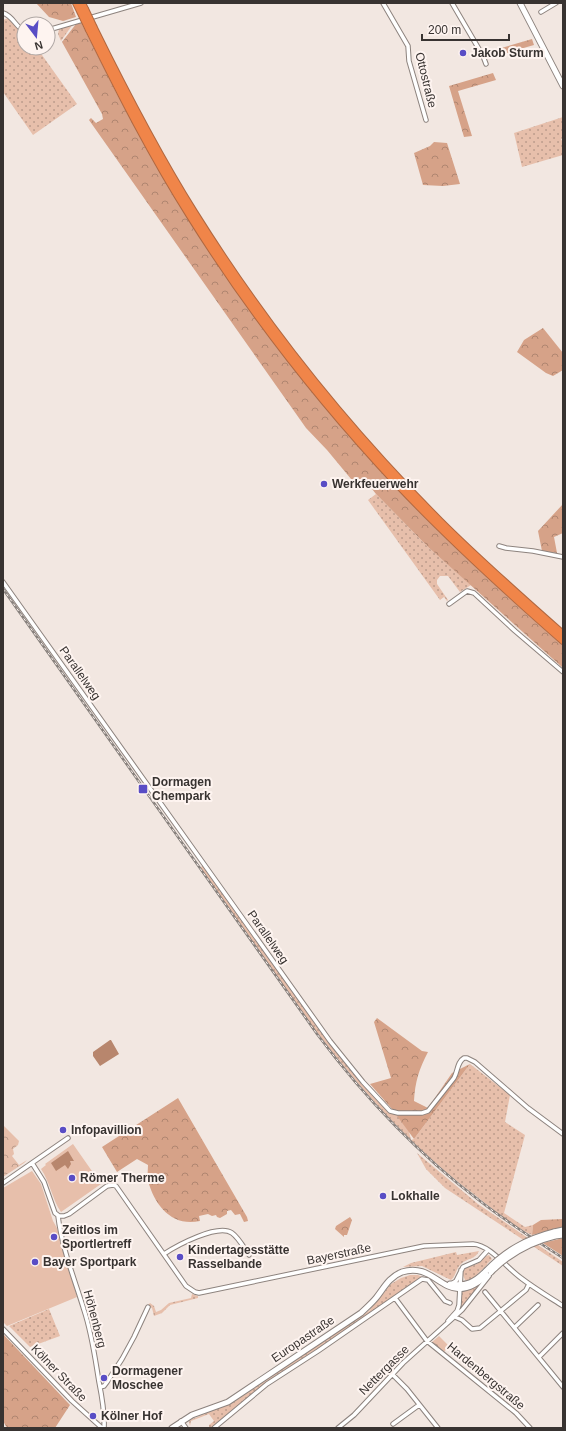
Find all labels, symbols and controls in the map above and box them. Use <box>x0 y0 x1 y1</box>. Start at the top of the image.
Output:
north arrow <box>16 16 56 56</box>
scale bar <box>422 16 509 42</box>
text: 200 m <box>428 23 461 37</box>
text: N <box>33 39 44 52</box>
place label: Jakob Sturm <box>471 46 544 60</box>
marker: Jakob Sturm <box>458 48 468 58</box>
street label: Ottostraße <box>412 51 440 110</box>
place label: Werkfeuerwehr <box>332 477 419 491</box>
marker: Werkfeuerwehr <box>319 479 329 489</box>
street label: Parallelweg <box>56 644 104 702</box>
place label: Dormagen Chempark <box>152 775 211 803</box>
marker: Dormagen Chempark <box>137 783 149 795</box>
street label: Parallelweg <box>244 908 292 966</box>
place label: Infopavillion <box>71 1123 142 1137</box>
marker: Infopavillion <box>58 1125 68 1135</box>
place label: Römer Therme <box>80 1171 165 1185</box>
marker: Römer Therme <box>67 1173 77 1183</box>
place label: Lokhalle <box>391 1189 440 1203</box>
marker: Lokhalle <box>378 1191 388 1201</box>
place label: Zeitlos im Sportlertreff <box>62 1223 132 1251</box>
marker: Zeitlos im Sportlertreff <box>49 1232 59 1242</box>
street label: Bayerstraße <box>306 1240 373 1268</box>
place label: Kindertagesstätte Rasselbande <box>188 1243 290 1271</box>
marker: Kindertagesstätte Rasselbande <box>175 1252 185 1262</box>
place label: Bayer Sportpark <box>43 1255 137 1269</box>
marker: Bayer Sportpark <box>30 1257 40 1267</box>
street label: Höhenberg <box>81 1289 109 1349</box>
street label: Europastraße <box>269 1313 337 1365</box>
street label: Hardenbergstraße <box>444 1339 528 1413</box>
street label: Kölner Straße <box>28 1342 90 1405</box>
street label: Nettergasse <box>356 1342 412 1398</box>
place label: Dormagener Moschee <box>112 1364 183 1392</box>
marker: Dormagener Moschee <box>99 1373 109 1383</box>
place label: Kölner Hof <box>101 1409 163 1423</box>
marker: Kölner Hof <box>88 1411 98 1421</box>

